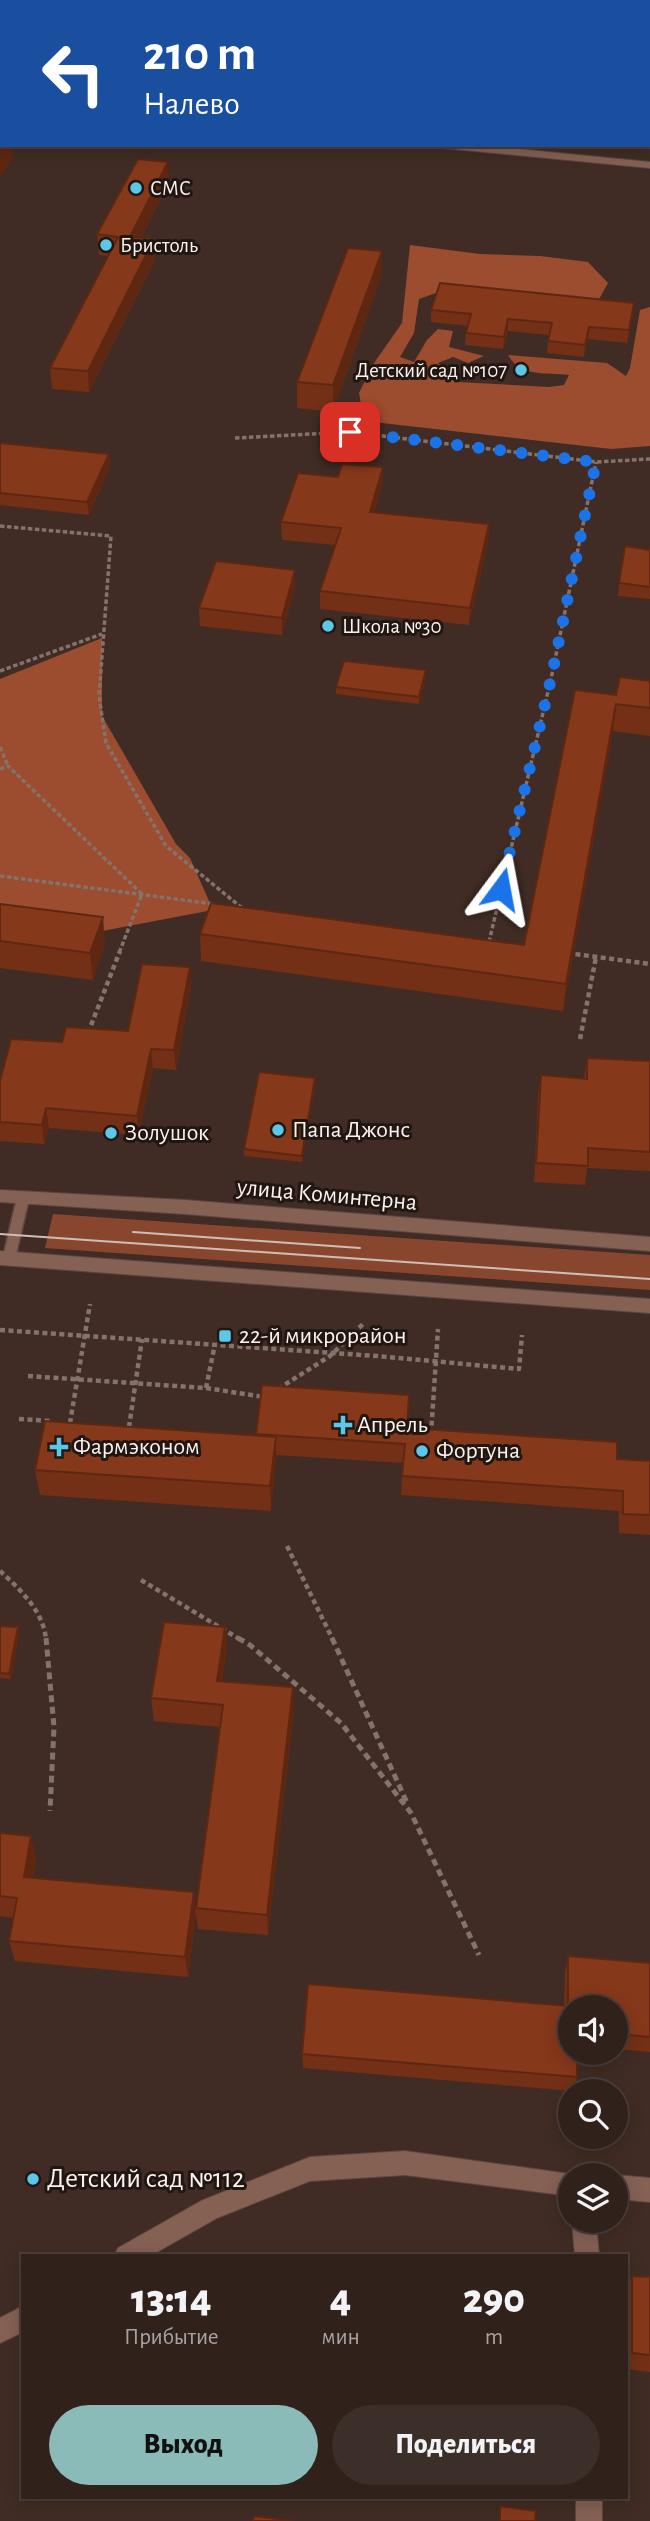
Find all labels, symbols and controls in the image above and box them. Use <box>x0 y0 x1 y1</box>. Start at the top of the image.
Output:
icon: left <box>28 28 119 119</box>
text: 210 m <box>143 30 256 79</box>
text: Налево <box>143 88 240 120</box>
place label: СМС <box>150 178 191 199</box>
marker: СМС <box>128 180 144 196</box>
place label: Бристоль <box>120 235 198 256</box>
marker: Бристоль <box>98 237 114 253</box>
place label: Детский сад №107 <box>356 360 507 381</box>
marker: Детский сад №107 <box>513 362 529 378</box>
pin <box>320 402 380 462</box>
icon: arrive <box>331 413 369 451</box>
place label: Школа №30 <box>342 616 442 637</box>
marker: Школа №30 <box>320 618 336 634</box>
position arrow <box>464 852 538 926</box>
place label: Папа Джонс <box>292 1118 410 1142</box>
place label: Золушок <box>125 1121 209 1145</box>
marker: Папа Джонс <box>270 1122 286 1138</box>
marker: Золушок <box>103 1125 119 1141</box>
street label: улица Коминтерна <box>235 1175 418 1215</box>
place label: 22-й микрорайон <box>239 1324 407 1348</box>
marker: 22-й микрорайон <box>217 1328 233 1344</box>
place label: Апрель <box>357 1413 428 1437</box>
marker: Апрель <box>335 1417 351 1433</box>
place label: Фармэконом <box>73 1435 200 1459</box>
marker: Фармэконом <box>51 1439 67 1455</box>
place label: Фортуна <box>436 1439 520 1463</box>
marker: Фортуна <box>414 1443 430 1459</box>
map controls <box>558 1995 628 2233</box>
button: sound <box>558 1995 628 2065</box>
button: search <box>558 2079 628 2149</box>
button: layers <box>558 2163 628 2233</box>
place label: Детский сад №112 <box>47 2165 245 2193</box>
marker: Детский сад №112 <box>25 2171 41 2187</box>
text: 13:14 <box>131 2278 212 2320</box>
text: 4 <box>330 2278 351 2320</box>
text: 290 <box>463 2278 525 2320</box>
text: Прибытие <box>124 2326 219 2349</box>
text: мин <box>322 2326 360 2349</box>
text: m <box>485 2326 503 2349</box>
button: Выход <box>49 2405 318 2485</box>
button: Поделиться <box>332 2405 600 2485</box>

